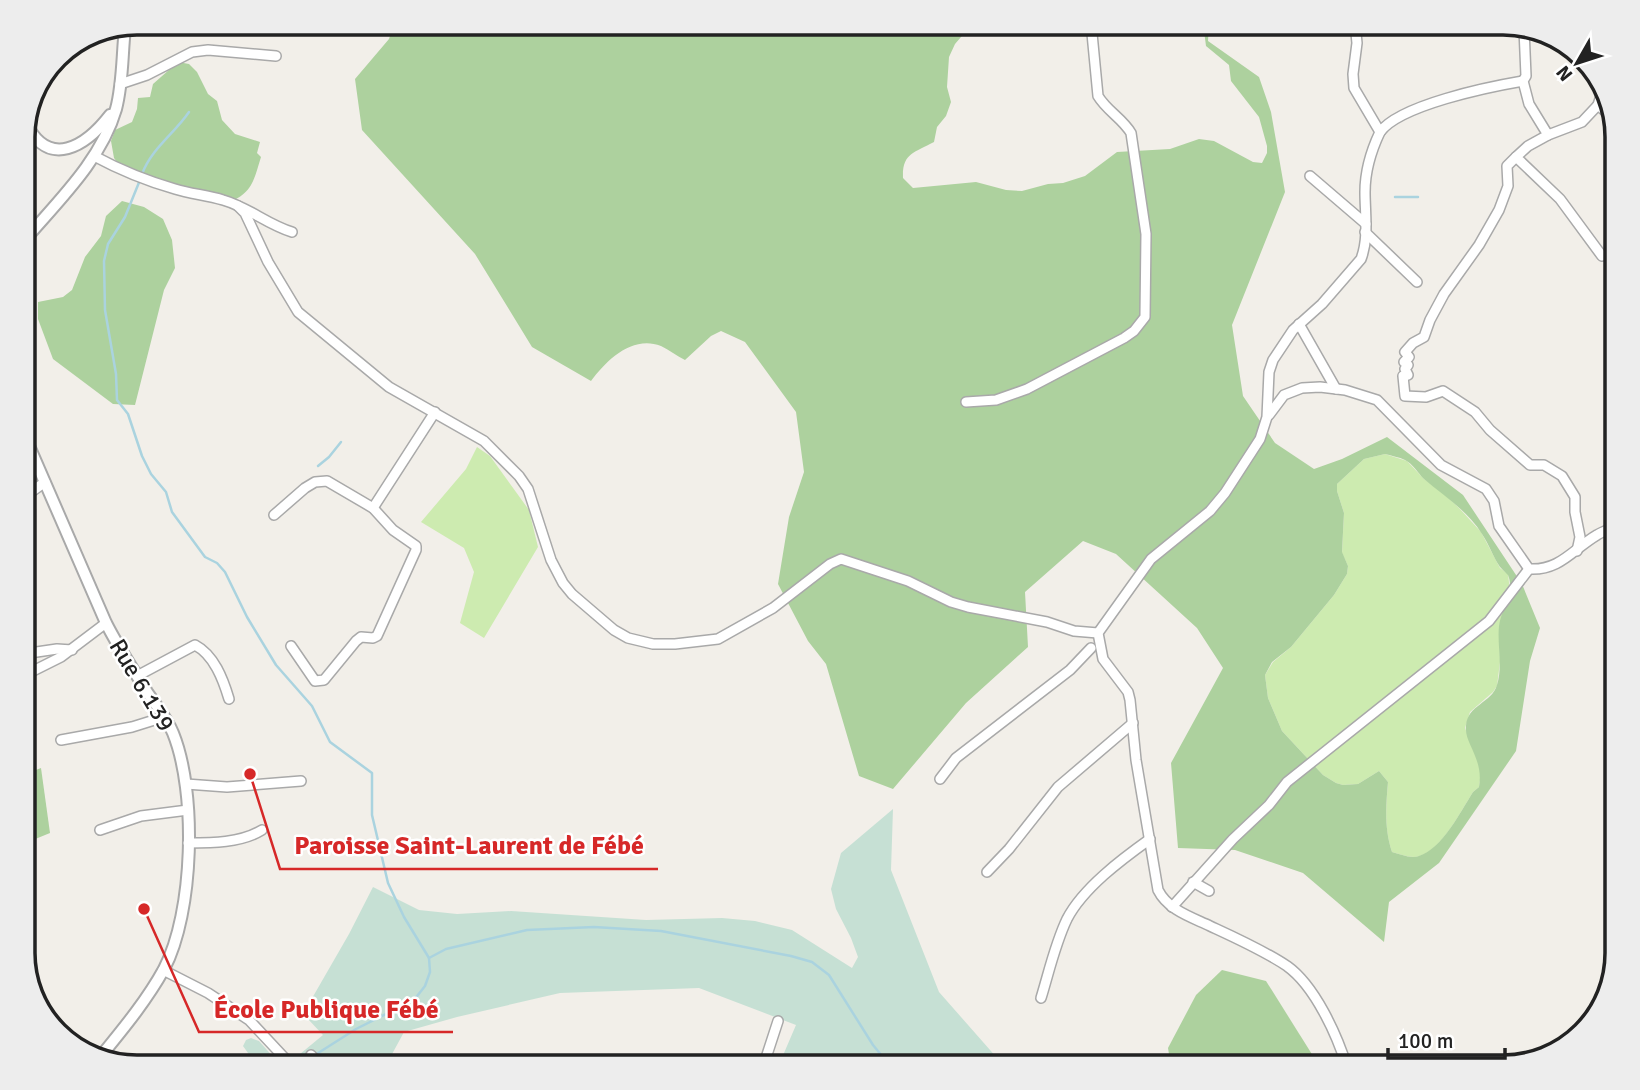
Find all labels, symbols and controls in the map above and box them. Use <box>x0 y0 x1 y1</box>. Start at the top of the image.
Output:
north arrow <box>1542 28 1612 98</box>
text: N <box>1551 60 1578 86</box>
street label: Rue 6.139 <box>103 633 181 737</box>
callout: Paroisse Saint-Laurent de Fébé <box>280 822 658 869</box>
text: Paroisse Saint-Laurent de Fébé <box>294 830 644 862</box>
callout: École Publique Fébé <box>199 985 453 1032</box>
text: École Publique Fébé <box>213 994 439 1026</box>
scale bar <box>1388 1016 1505 1060</box>
text: 100 m <box>1398 1028 1453 1054</box>

